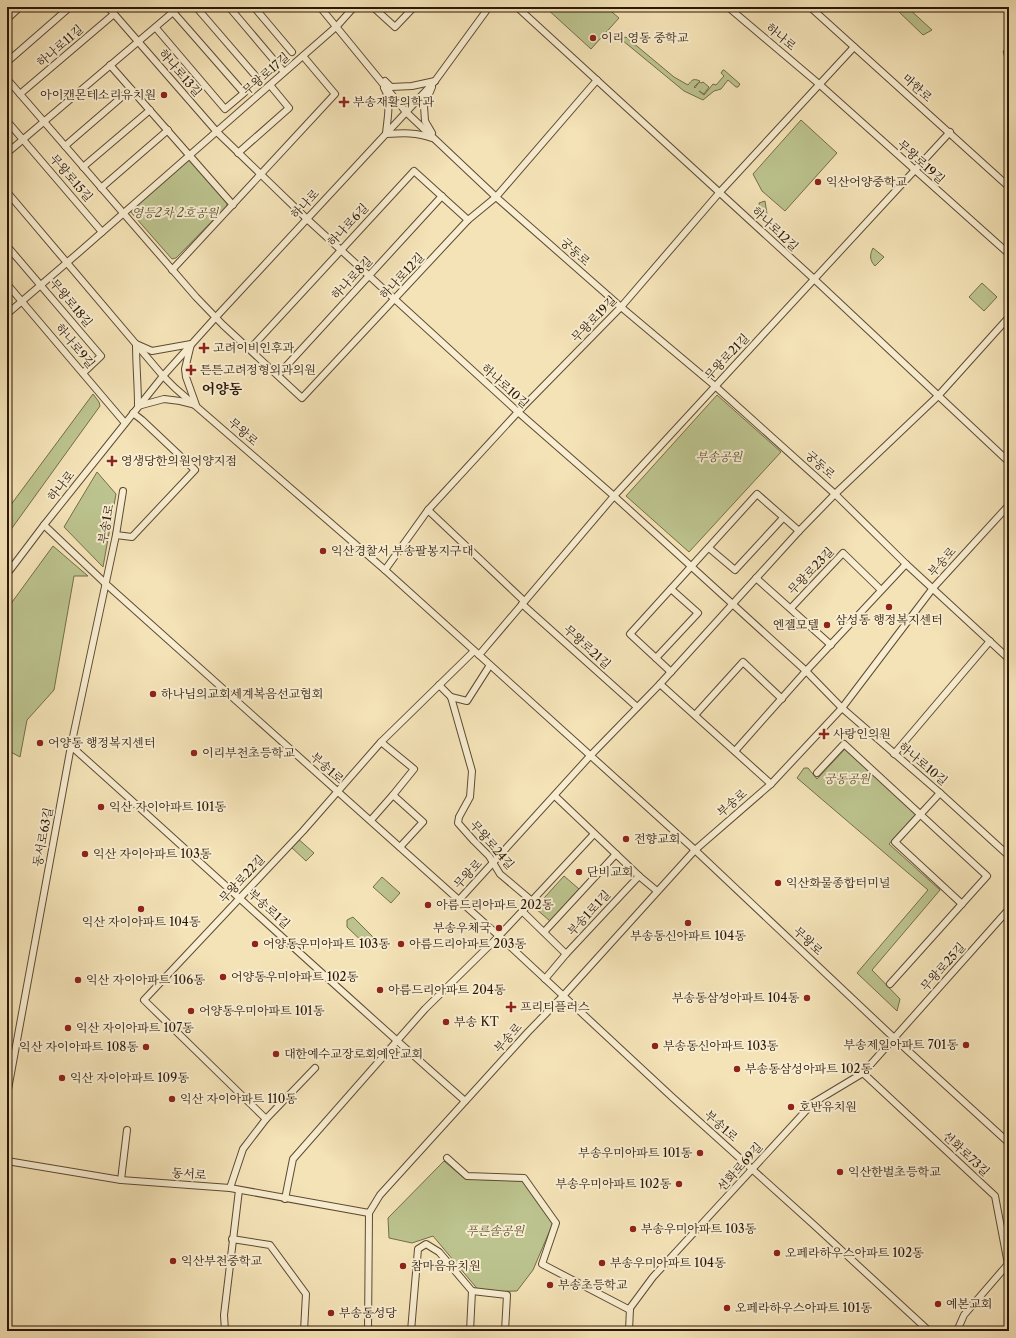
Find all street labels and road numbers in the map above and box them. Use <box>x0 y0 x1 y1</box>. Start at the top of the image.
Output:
street label: 하나로 <box>763 20 800 54</box>
street label: 하나로11길 <box>33 21 86 70</box>
street label: 하나로13길 <box>156 46 205 99</box>
street label: 무왕로17길 <box>239 49 292 98</box>
street label: 마한로 <box>899 70 936 105</box>
street label: 무왕로19길 <box>895 136 948 187</box>
street label: 무왕로15길 <box>47 151 96 204</box>
street label: 하나로 <box>287 186 322 221</box>
street label: 하나로6길 <box>324 200 371 249</box>
street label: 하나로12길 <box>749 203 802 254</box>
street label: 궁동로 <box>557 234 594 269</box>
street label: 하나로12길 <box>376 249 427 302</box>
street label: 하나로8길 <box>328 253 375 302</box>
street label: 무왕로18길 <box>47 275 96 330</box>
street label: 무왕로19길 <box>568 292 619 345</box>
street label: 하나로9길 <box>52 320 98 371</box>
street label: 무왕로21길 <box>701 330 752 383</box>
street label: 하나로10길 <box>478 360 532 411</box>
street label: 무왕로 <box>225 415 262 449</box>
street label: 궁동로 <box>802 447 839 482</box>
street label: 하나로 <box>44 467 78 504</box>
street label: 부송1로 <box>95 503 116 545</box>
street label: 부송로 <box>924 543 959 580</box>
street label: 무왕로23길 <box>784 544 837 597</box>
street label: 무왕로21길 <box>561 622 614 672</box>
street label: 하나로10길 <box>896 739 951 788</box>
street label: 부송1로 <box>308 749 347 787</box>
street label: 부송로 <box>714 785 750 820</box>
street label: 동서로63길 <box>29 806 56 868</box>
street label: 무왕로24길 <box>467 818 517 872</box>
street label: 무왕로22길 <box>216 852 268 906</box>
street label: 무왕로 <box>451 856 485 892</box>
street label: 부송로1길 <box>245 886 293 931</box>
street label: 부송1로1길 <box>564 887 613 938</box>
street label: 무왕로 <box>791 923 826 958</box>
street label: 무왕로25길 <box>917 939 968 994</box>
street label: 부송로 <box>490 1019 525 1056</box>
street label: 부송1로 <box>702 1107 741 1145</box>
street label: 선화로73길 <box>940 1128 993 1179</box>
street label: 선화로69길 <box>714 1139 765 1194</box>
street label: 동서로 <box>171 1165 207 1182</box>

